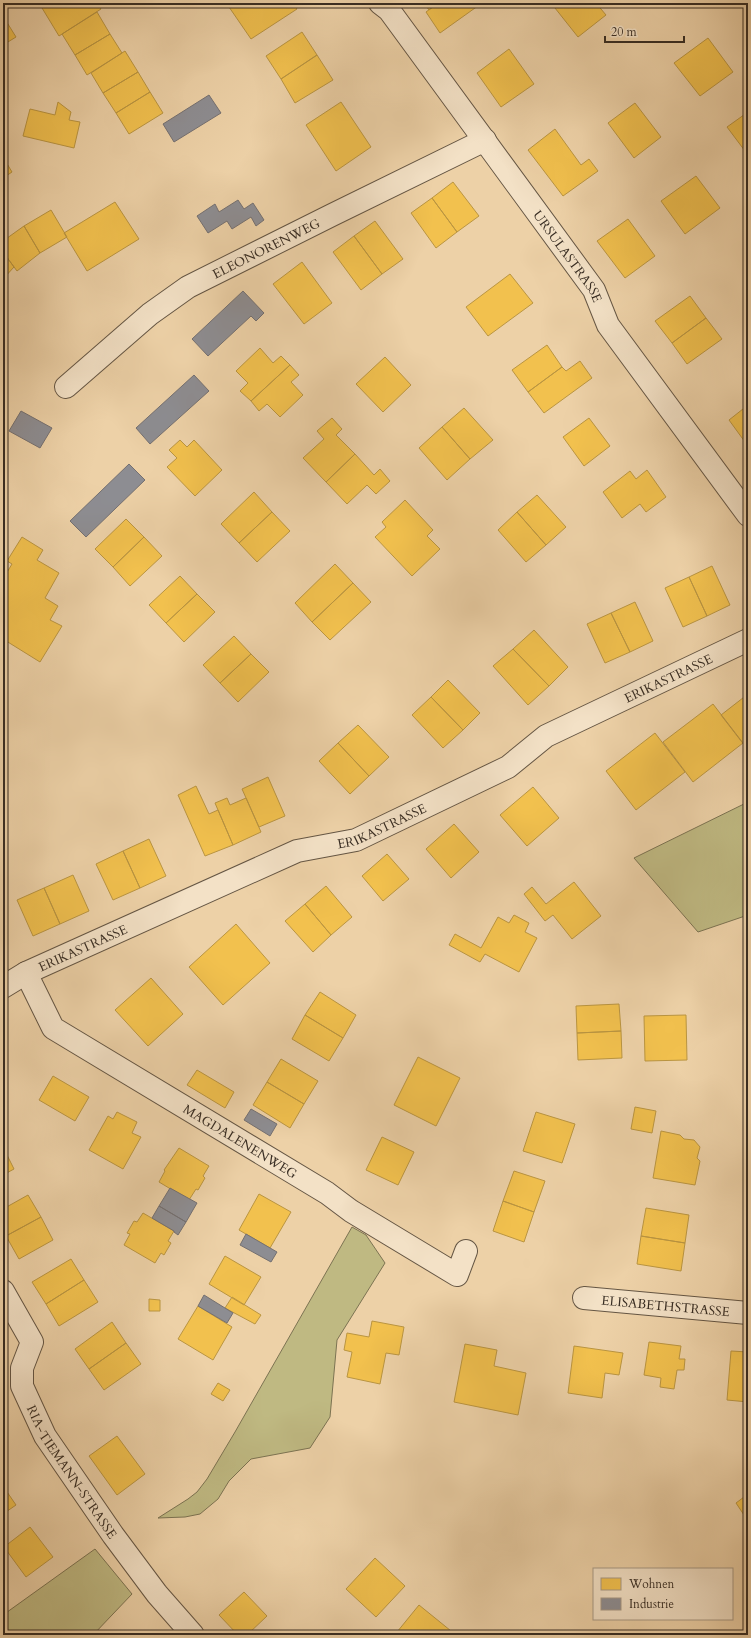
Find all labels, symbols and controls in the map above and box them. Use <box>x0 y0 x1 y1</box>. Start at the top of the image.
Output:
scale bar <box>605 18 684 44</box>
text: 20 m <box>611 24 638 40</box>
street label: URSULASTRASSE <box>529 207 606 305</box>
street label: ELEONORENWEG <box>209 214 323 283</box>
street label: ERIKASTRASSE <box>621 650 716 708</box>
street label: ERIKASTRASSE <box>336 800 430 853</box>
street label: ERIKASTRASSE <box>36 921 130 976</box>
street label: MAGDALENENWEG <box>179 1100 300 1183</box>
street label: ELISABETHSTRASSE <box>601 1292 731 1321</box>
street label: RIA-TIEMANN-STRASSE <box>22 1402 121 1542</box>
legend <box>593 1568 733 1620</box>
text: Wohnen <box>628 1576 675 1592</box>
text: Industrie <box>629 1596 674 1612</box>

